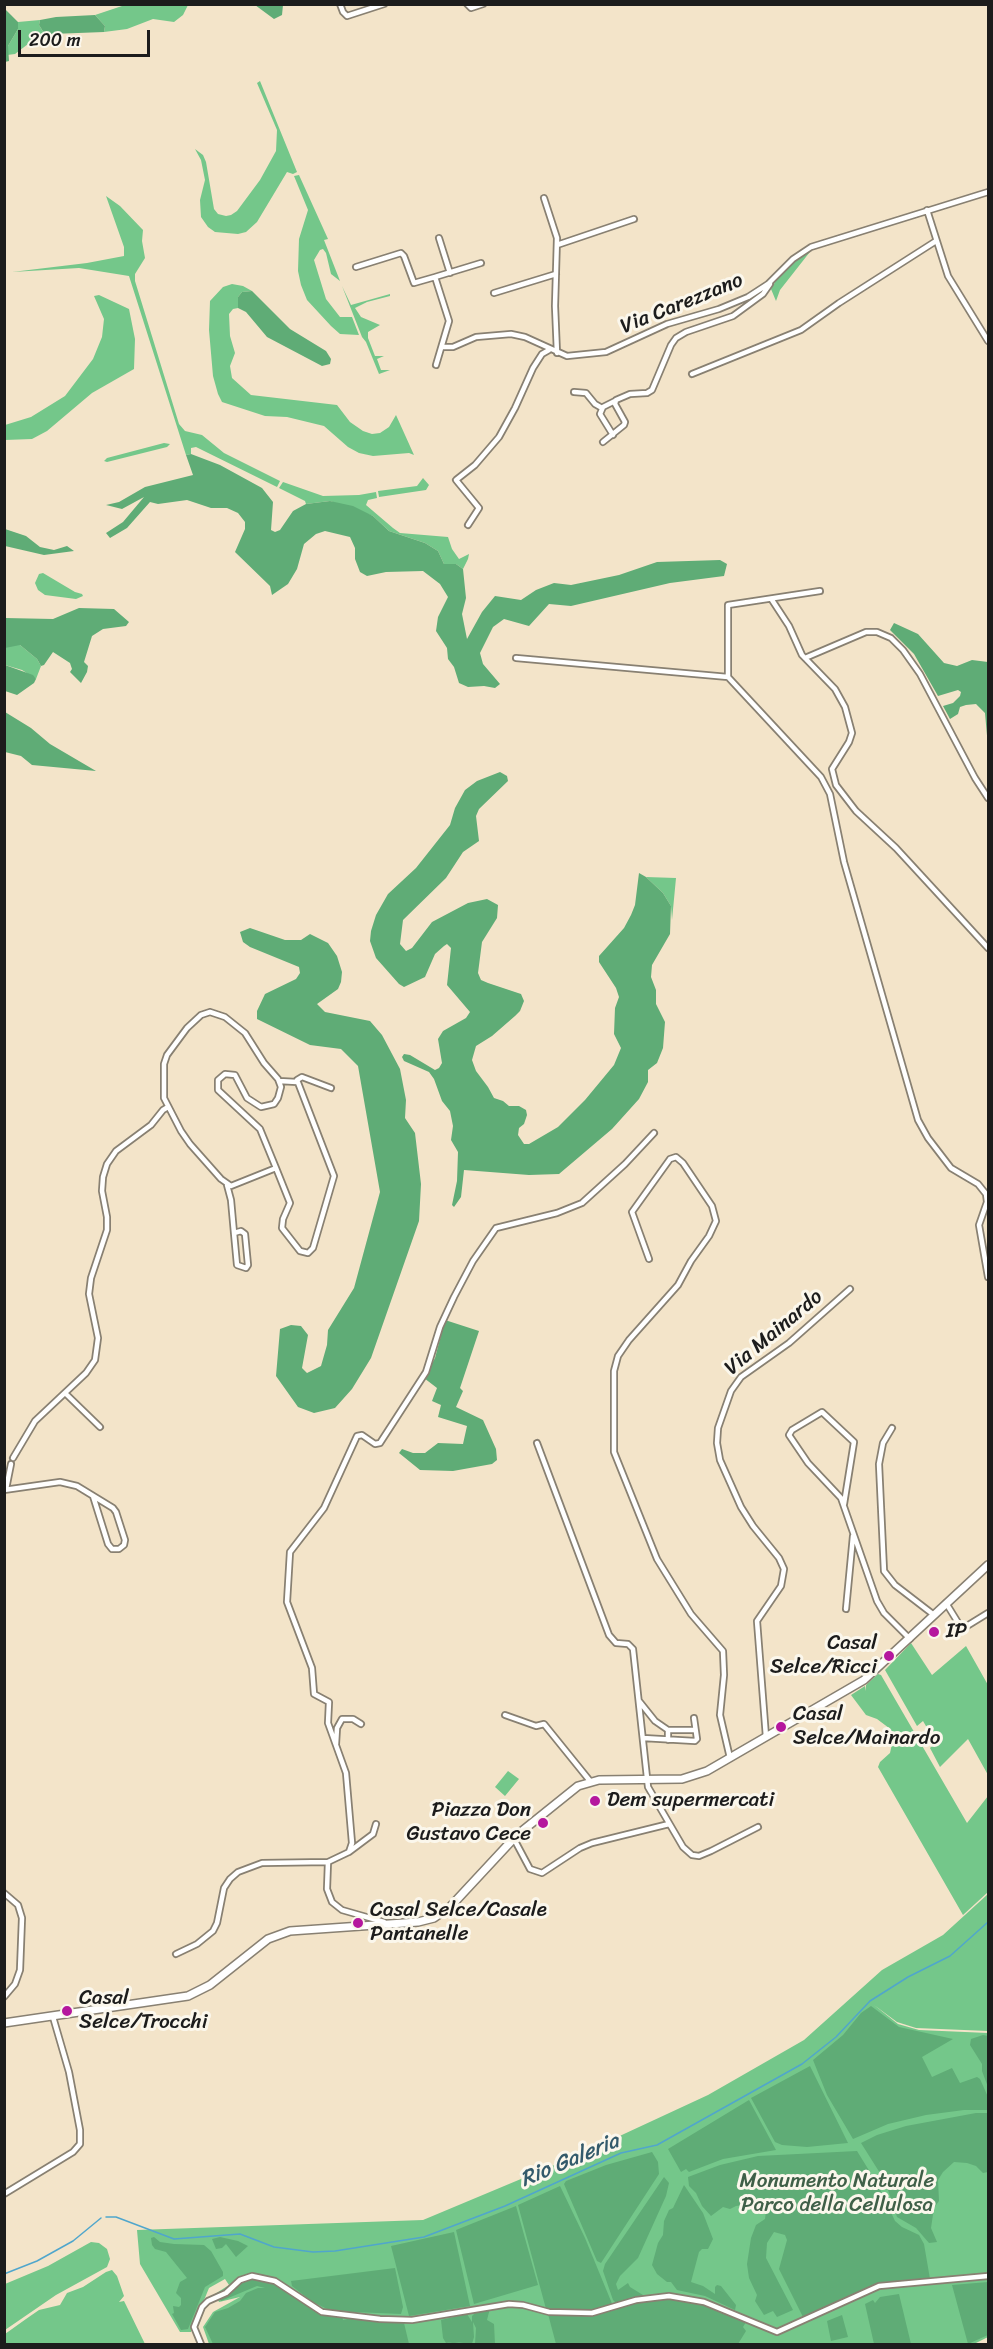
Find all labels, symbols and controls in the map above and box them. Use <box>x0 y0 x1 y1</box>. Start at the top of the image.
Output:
scale bar <box>21 18 153 56</box>
text: 200 m <box>29 24 81 56</box>
street label: Via Carezzano <box>617 268 747 340</box>
street label: Via Mainardo <box>720 1285 828 1381</box>
place label: IP <box>946 1619 967 1645</box>
marker: IP <box>927 1625 941 1639</box>
place label: Casal Selce/Ricci <box>770 1631 877 1681</box>
marker: Casal Selce/Ricci <box>882 1649 896 1663</box>
place label: Casal Selce/Mainardo <box>793 1702 940 1752</box>
marker: Casal Selce/Mainardo <box>774 1720 788 1734</box>
place label: Dem supermercati <box>607 1788 774 1814</box>
marker: Dem supermercati <box>588 1794 602 1808</box>
place label: Piazza Don Gustavo Cece <box>406 1798 531 1848</box>
marker: Piazza Don Gustavo Cece <box>536 1816 550 1830</box>
place label: Casal Selce/Casale Pantanelle <box>370 1898 547 1948</box>
marker: Casal Selce/Casale Pantanelle <box>351 1916 365 1930</box>
place label: Casal Selce/Trocchi <box>79 1986 207 2036</box>
marker: Casal Selce/Trocchi <box>60 2004 74 2018</box>
water label: Rio Galeria <box>517 2128 623 2194</box>
park label: Monumento Naturale Parco della Cellulosa <box>740 2169 934 2219</box>

